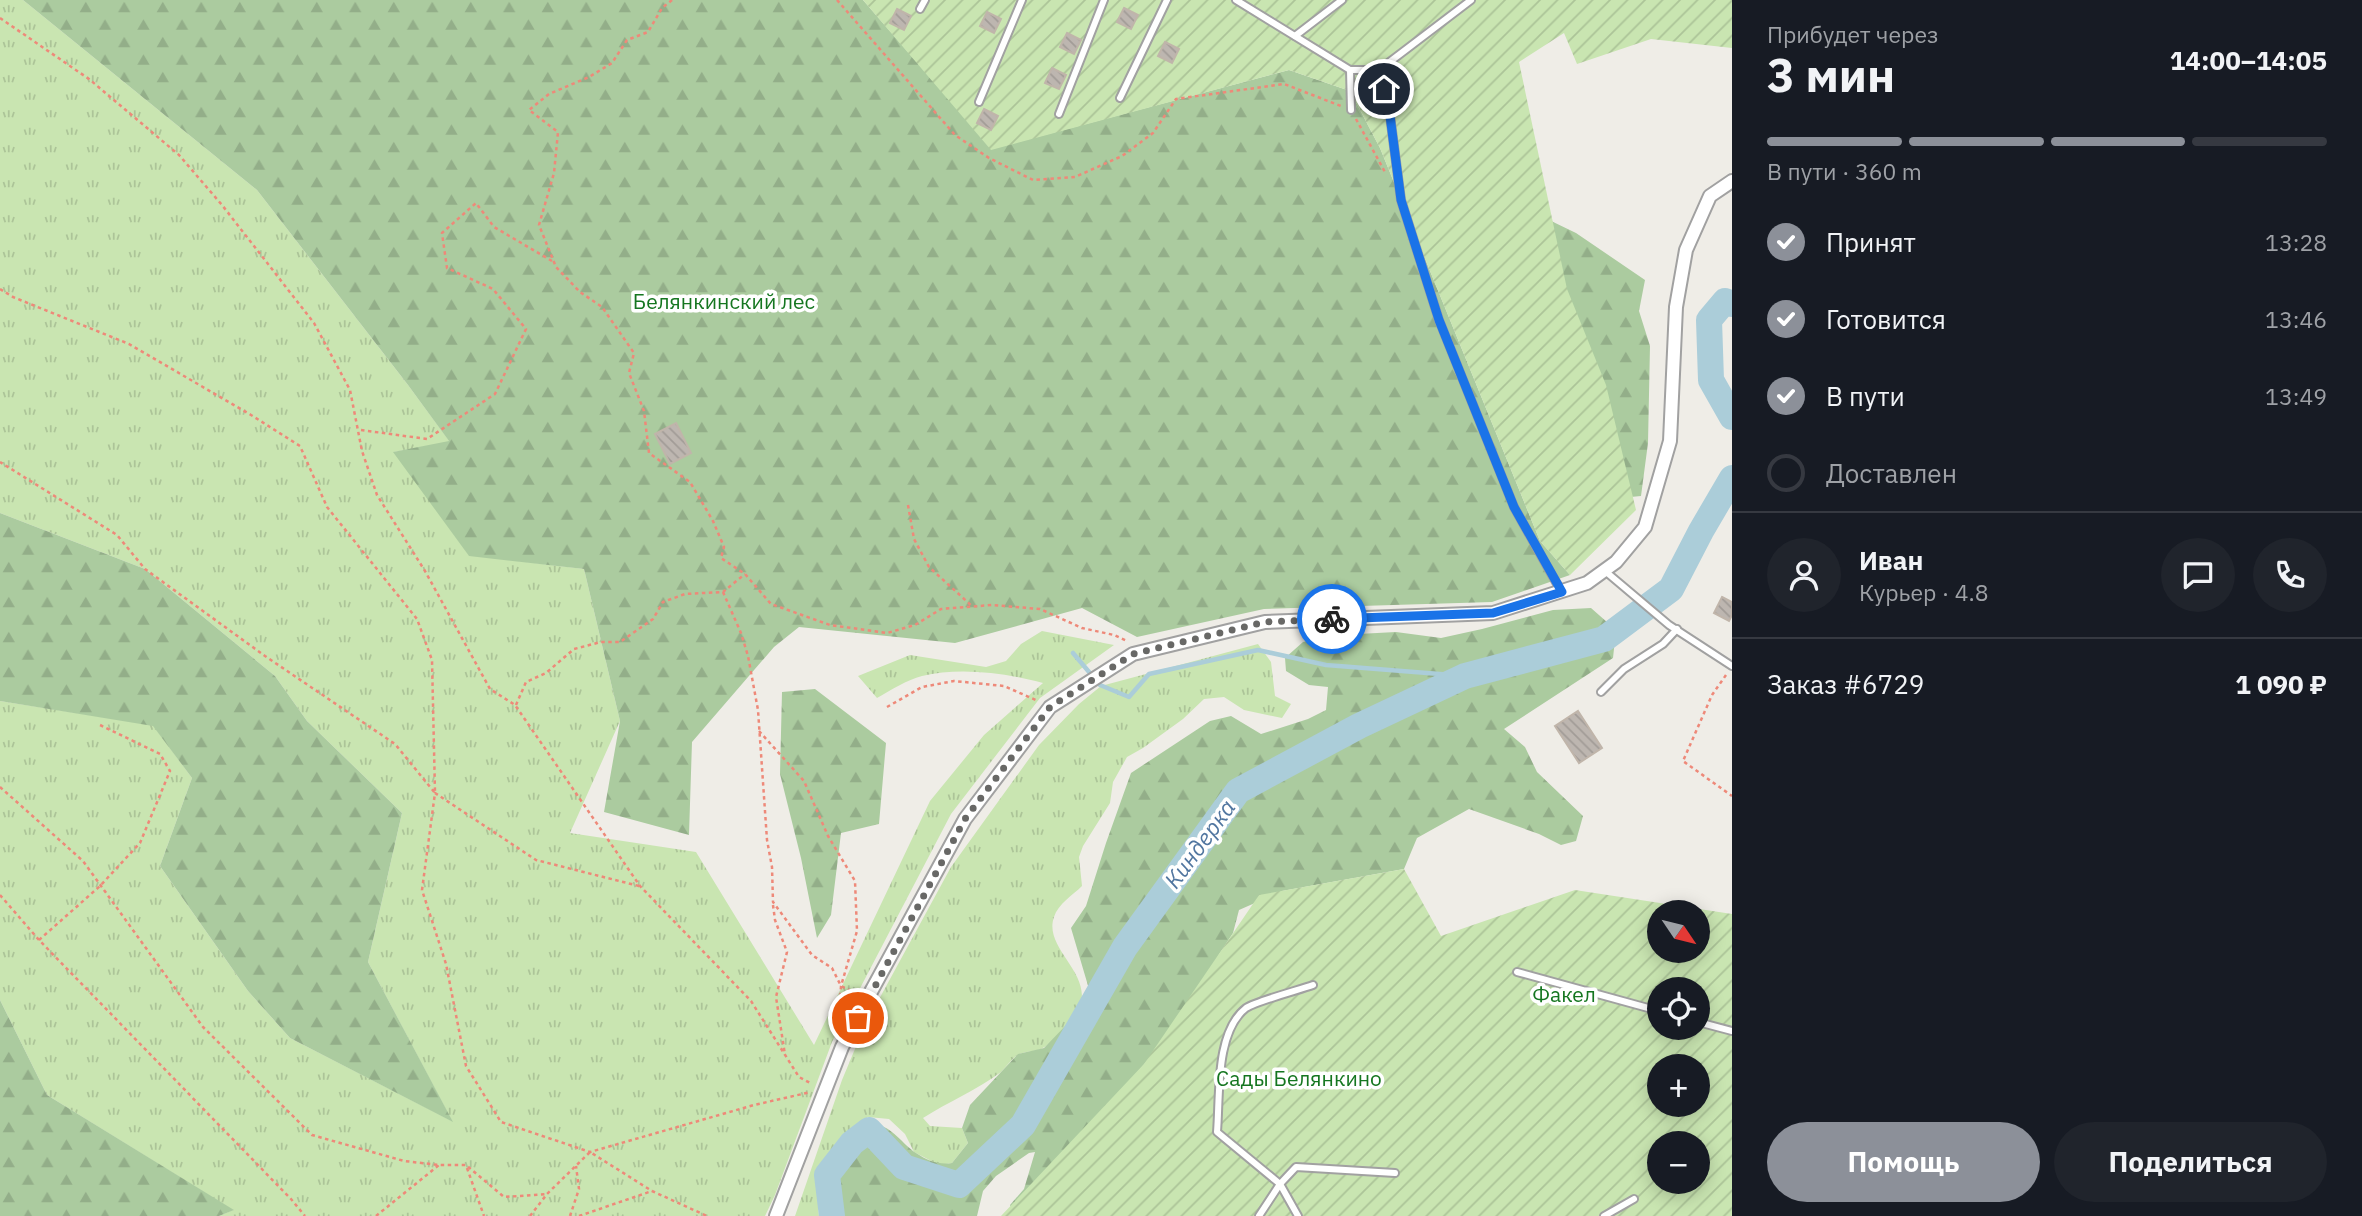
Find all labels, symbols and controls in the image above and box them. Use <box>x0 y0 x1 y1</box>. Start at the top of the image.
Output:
text: Прибудет через <box>1767 19 1939 49</box>
text: 14:00–14:05 <box>2170 43 2327 77</box>
text: 3 мин <box>1767 45 1895 105</box>
pin <box>1354 59 1414 119</box>
icon: home <box>1365 70 1403 108</box>
text: В пути · 360 m <box>1767 156 1922 186</box>
icon: check <box>1767 223 1805 261</box>
text: Принят <box>1826 225 1916 259</box>
text: 13:28 <box>2265 227 2327 257</box>
park label: Белянкинский лес <box>633 287 815 315</box>
icon: check <box>1767 300 1805 338</box>
text: Готовится <box>1826 302 1946 336</box>
text: 13:46 <box>2265 304 2327 334</box>
icon: check <box>1767 377 1805 415</box>
text: В пути <box>1826 379 1905 413</box>
text: 13:49 <box>2265 381 2327 411</box>
text: Доставлен <box>1826 456 1957 490</box>
button: person <box>1767 538 1841 612</box>
button: chat <box>2161 538 2235 612</box>
button: phone <box>2253 538 2327 612</box>
text: Иван <box>1859 543 1924 577</box>
text: Курьер · 4.8 <box>1859 577 1989 607</box>
courier <box>1297 584 1367 654</box>
icon: bike <box>1313 600 1351 638</box>
text: Заказ #6729 <box>1767 667 1924 701</box>
text: 1 090 ₽ <box>2235 667 2327 701</box>
water label: Киндерка <box>1157 793 1242 894</box>
north arrow <box>1647 900 1710 962</box>
map controls <box>1647 900 1710 1194</box>
button: locate <box>1647 977 1710 1040</box>
park label: Факел <box>1532 980 1596 1008</box>
pin <box>828 988 888 1048</box>
icon: bag <box>839 999 877 1037</box>
button: + <box>1647 1054 1710 1117</box>
park label: Сады Белянкино <box>1216 1064 1382 1092</box>
button: Помощь <box>1767 1122 2040 1202</box>
button: Поделиться <box>2054 1122 2327 1202</box>
button: − <box>1647 1131 1710 1194</box>

